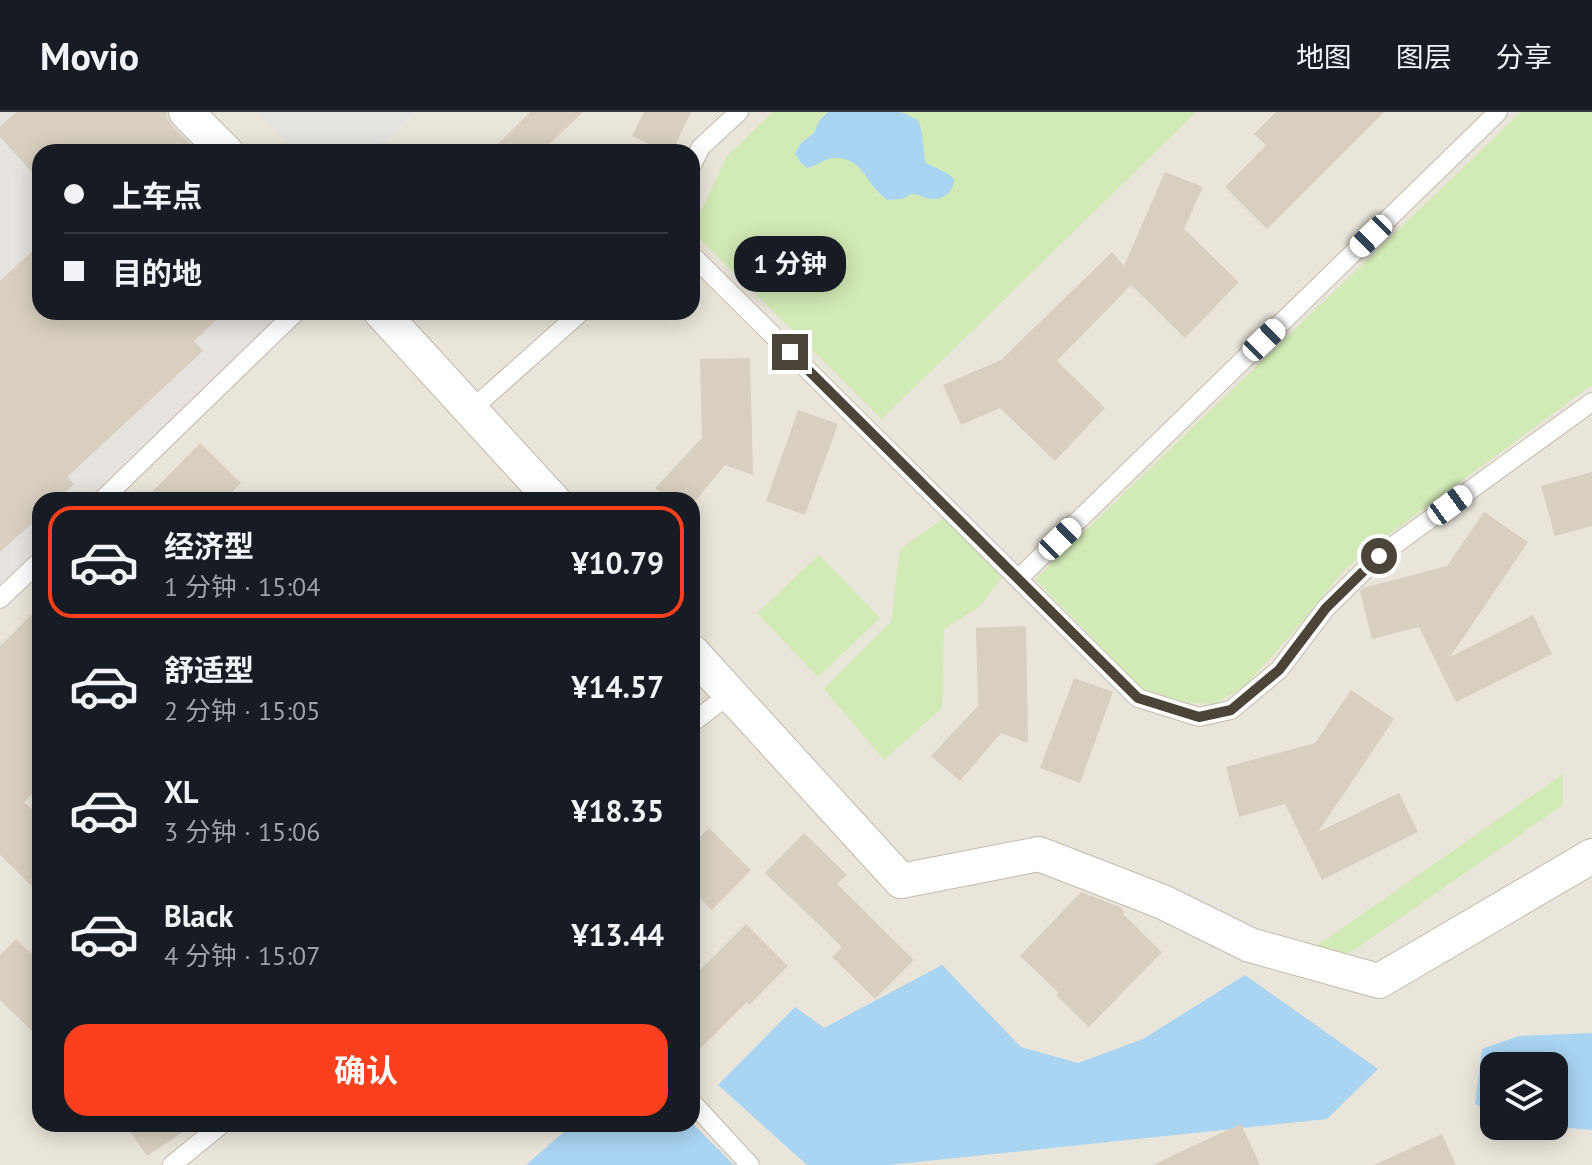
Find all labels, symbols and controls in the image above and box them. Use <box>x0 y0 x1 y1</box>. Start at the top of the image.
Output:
text: Movio <box>40 31 139 80</box>
text: 地图 <box>1296 38 1352 75</box>
text: 图层 <box>1396 38 1452 75</box>
text: 分享 <box>1496 38 1552 75</box>
text: 上车点 <box>112 176 202 215</box>
car <box>1345 211 1397 261</box>
callout: 1 分钟 <box>734 236 846 292</box>
text: 1 分钟 <box>753 247 827 280</box>
text: 目的地 <box>112 253 202 292</box>
car <box>1238 315 1290 365</box>
route end <box>772 334 808 370</box>
car <box>1424 481 1476 529</box>
car <box>1034 514 1086 564</box>
icon: car <box>68 526 140 598</box>
text: 经济型 <box>164 526 254 565</box>
route start <box>1361 538 1397 574</box>
text: ¥10.79 <box>572 543 664 582</box>
text: 1 分钟 · 15:04 <box>164 570 320 603</box>
icon: car <box>68 650 140 722</box>
text: 舒适型 <box>164 650 254 689</box>
text: ¥14.57 <box>572 667 664 706</box>
text: 2 分钟 · 15:05 <box>164 694 320 727</box>
text: XL <box>164 772 198 811</box>
icon: car <box>68 774 140 846</box>
text: ¥18.35 <box>572 791 664 830</box>
text: 3 分钟 · 15:06 <box>164 815 320 848</box>
text: Black <box>164 896 233 935</box>
icon: car <box>68 898 140 970</box>
text: ¥13.44 <box>572 915 664 954</box>
text: 4 分钟 · 15:07 <box>164 939 320 972</box>
button: 确认 <box>64 1024 668 1116</box>
map controls <box>1480 1052 1568 1140</box>
button: layers <box>1480 1052 1568 1140</box>

